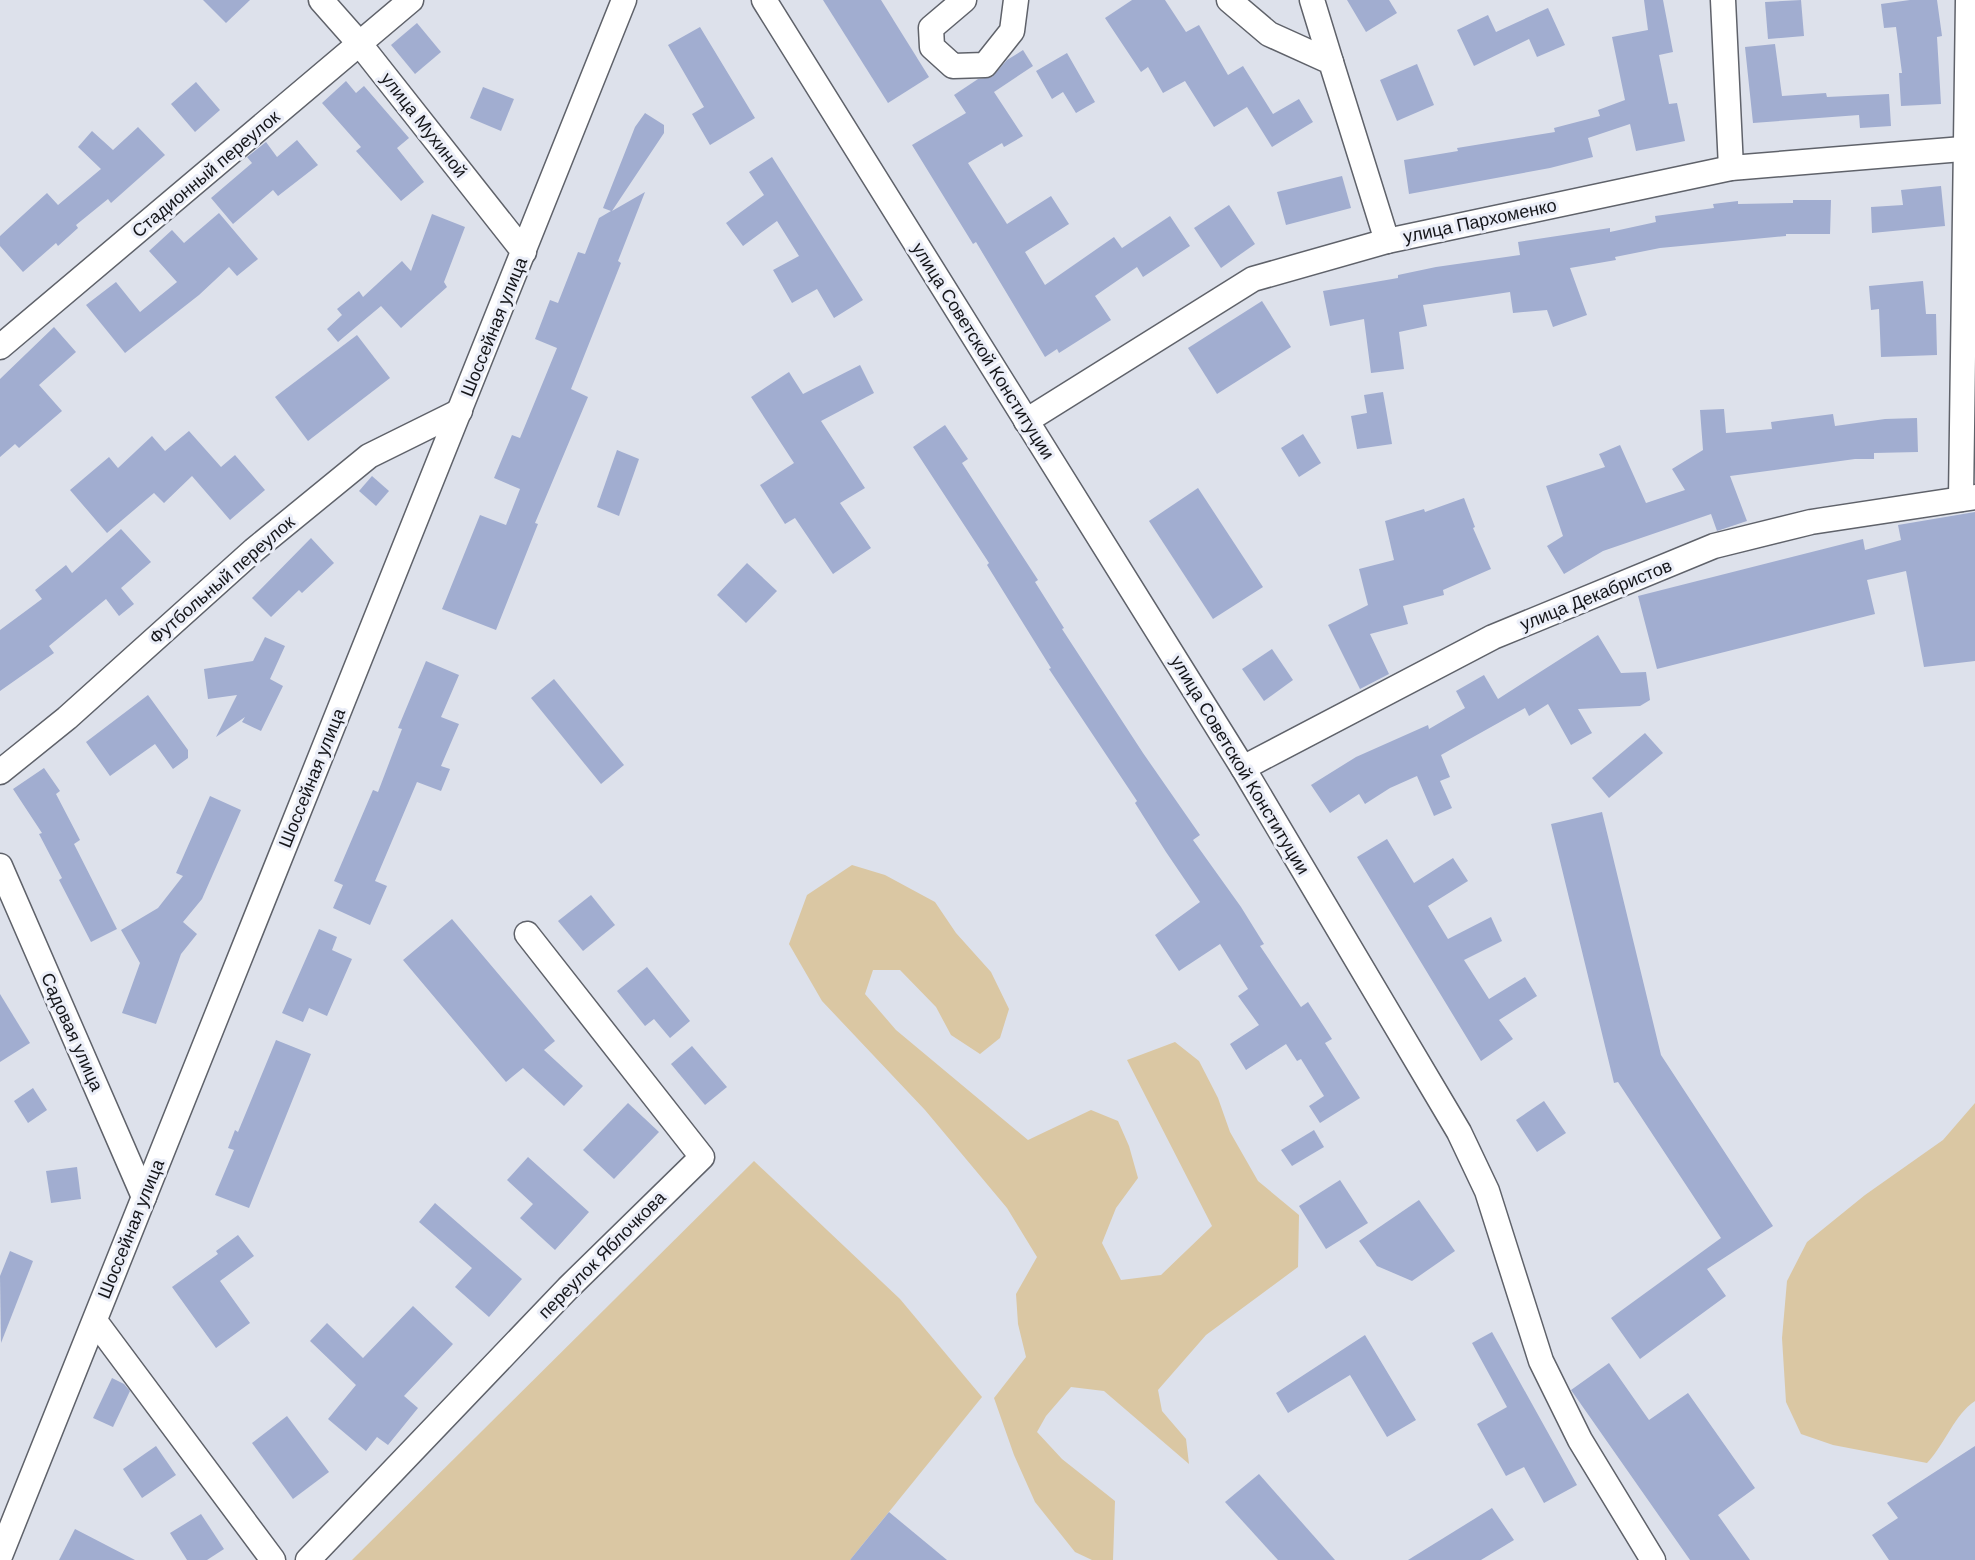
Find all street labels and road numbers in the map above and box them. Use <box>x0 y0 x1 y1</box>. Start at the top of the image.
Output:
street label: улица Мухиной <box>375 67 473 183</box>
street label: Стадионный переулок <box>127 105 285 243</box>
street label: улица Пархоменко <box>1401 193 1559 249</box>
street label: улица Советской Конституции <box>906 238 1060 464</box>
street label: Шоссейная улица <box>455 253 533 400</box>
street label: Футбольный переулок <box>144 510 300 650</box>
street label: улица Декабристов <box>1517 554 1675 636</box>
street label: улица Советской Конституции <box>1165 651 1315 879</box>
street label: Шоссейная улица <box>273 704 351 851</box>
street label: Садовая улица <box>35 969 109 1096</box>
street label: Шоссейная улица <box>92 1155 170 1302</box>
street label: переулок Яблочкова <box>533 1185 672 1324</box>

